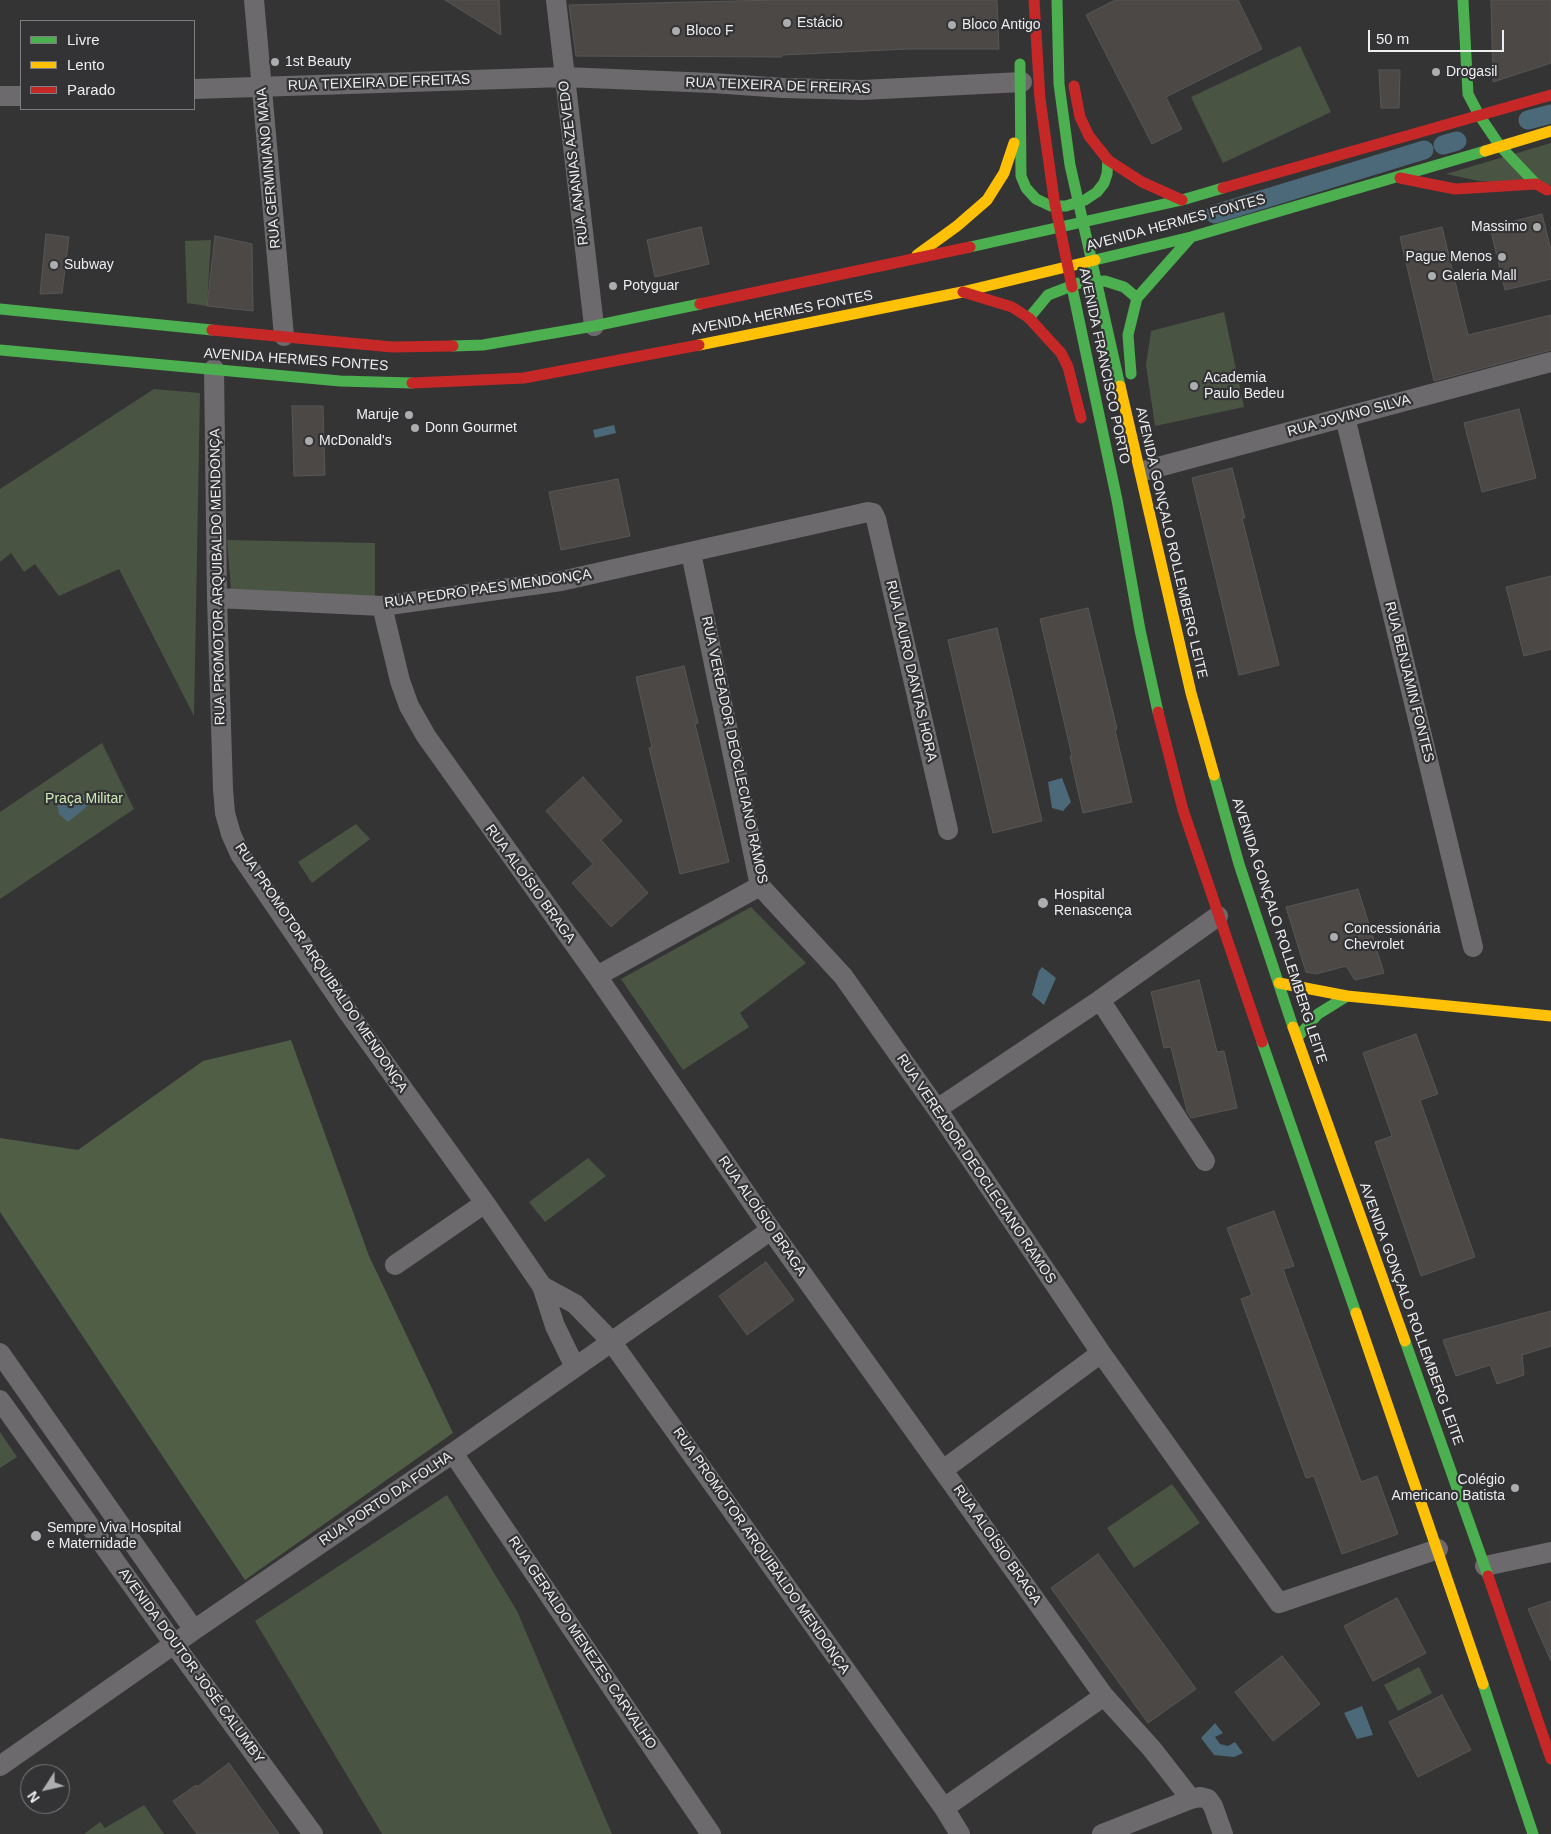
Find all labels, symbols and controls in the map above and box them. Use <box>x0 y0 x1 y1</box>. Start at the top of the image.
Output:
place label: Estácio <box>797 15 843 31</box>
marker: Estácio <box>781 17 793 29</box>
place label: Bloco Antigo <box>962 17 1041 33</box>
marker: Bloco Antigo <box>946 19 958 31</box>
legend <box>20 20 195 110</box>
scale bar <box>1371 20 1507 52</box>
place label: Bloco F <box>686 23 733 39</box>
marker: Bloco F <box>670 25 682 37</box>
text: 50 m <box>1376 30 1409 47</box>
text: Livre <box>67 31 100 48</box>
place label: 1st Beauty <box>285 54 351 70</box>
text: Lento <box>67 56 105 73</box>
marker: 1st Beauty <box>269 56 281 68</box>
place label: Drogasil <box>1446 64 1497 80</box>
marker: Drogasil <box>1430 66 1442 78</box>
street label: RUA TEIXEIRA DE FREITAS <box>287 71 471 95</box>
street label: RUA TEIXEIRA DE FREIRAS <box>685 74 871 98</box>
street label: RUA ANANIAS AZEVEDO <box>556 80 592 246</box>
text: Parado <box>67 81 115 98</box>
street label: RUA GERMINIANO MAIA <box>254 87 284 249</box>
street label: AVENIDA HERMES FONTES <box>1085 191 1267 255</box>
place label: Massimo <box>1471 219 1527 235</box>
marker: Massimo <box>1531 221 1543 233</box>
place label: Pague Menos <box>1406 249 1492 265</box>
marker: Pague Menos <box>1496 251 1508 263</box>
place label: Subway <box>64 257 114 273</box>
marker: Subway <box>48 259 60 271</box>
street label: AVENIDA FRANCISCO PORTO <box>1075 266 1133 466</box>
place label: Galeria Mall <box>1442 268 1517 284</box>
marker: Galeria Mall <box>1426 270 1438 282</box>
place label: Potyguar <box>623 278 679 294</box>
marker: Potyguar <box>607 280 619 292</box>
street label: AVENIDA HERMES FONTES <box>690 287 874 339</box>
street label: AVENIDA HERMES FONTES <box>203 345 389 375</box>
place label: Academia Paulo Bedeu <box>1204 370 1284 402</box>
marker: Academia Paulo Bedeu <box>1188 380 1200 392</box>
street label: RUA JOVINO SILVA <box>1285 391 1413 441</box>
street label: AVENIDA GONÇALO ROLLEMBERG LEITE <box>1132 406 1210 680</box>
place label: Maruje <box>356 407 399 423</box>
marker: Maruje <box>403 409 415 421</box>
place label: Donn Gourmet <box>425 420 517 436</box>
marker: Donn Gourmet <box>409 422 421 434</box>
street label: RUA PROMOTOR ARQUIBALDO MENDONÇA <box>207 428 229 726</box>
place label: McDonald's <box>319 433 392 449</box>
marker: McDonald's <box>303 435 315 447</box>
street label: RUA PEDRO PAES MENDONÇA <box>383 566 593 612</box>
street label: RUA LAURO DANTAS HORA <box>882 579 940 763</box>
street label: RUA BENJAMIN FONTES <box>1381 600 1437 764</box>
street label: RUA VEREADOR DEOCLECIANO RAMOS <box>697 615 771 885</box>
park label: Praça Militar <box>45 791 123 807</box>
street label: AVENIDA GONÇALO ROLLEMBERG LEITE <box>1228 796 1330 1066</box>
street label: RUA ALOÍSIO BRAGA <box>481 821 579 947</box>
street label: RUA PROMOTOR ARQUIBALDO MENDONÇA <box>231 840 411 1096</box>
place label: Hospital Renascença <box>1054 887 1132 920</box>
marker: Hospital Renascença <box>1036 896 1050 910</box>
place label: Concessionária Chevrolet <box>1344 921 1440 954</box>
marker: Concessionária Chevrolet <box>1328 931 1340 943</box>
street label: RUA VEREADOR DEOCLECIANO RAMOS <box>893 1051 1059 1287</box>
street label: RUA ALOÍSIO BRAGA <box>714 1153 810 1279</box>
street label: AVENIDA GONÇALO ROLLEMBERG LEITE <box>1356 1180 1466 1448</box>
street label: RUA PROMOTOR ARQUIBALDO MENDONÇA <box>669 1425 853 1677</box>
street label: RUA PORTO DA FOLHA <box>316 1448 456 1550</box>
place label: Colégio Americano Batista <box>1391 1472 1505 1504</box>
street label: RUA ALOÍSIO BRAGA <box>949 1482 1045 1608</box>
marker: Colégio Americano Batista <box>1509 1482 1521 1494</box>
place label: Sempre Viva Hospital e Maternidade <box>47 1520 181 1552</box>
marker: Sempre Viva Hospital e Maternidade <box>29 1529 43 1543</box>
street label: RUA GERALDO MENEZES CARVALHO <box>504 1533 660 1753</box>
street label: AVENIDA DOUTOR JOSÉ CALUMBY <box>115 1565 267 1767</box>
north arrow <box>20 1764 70 1814</box>
text: N <box>24 1788 43 1806</box>

